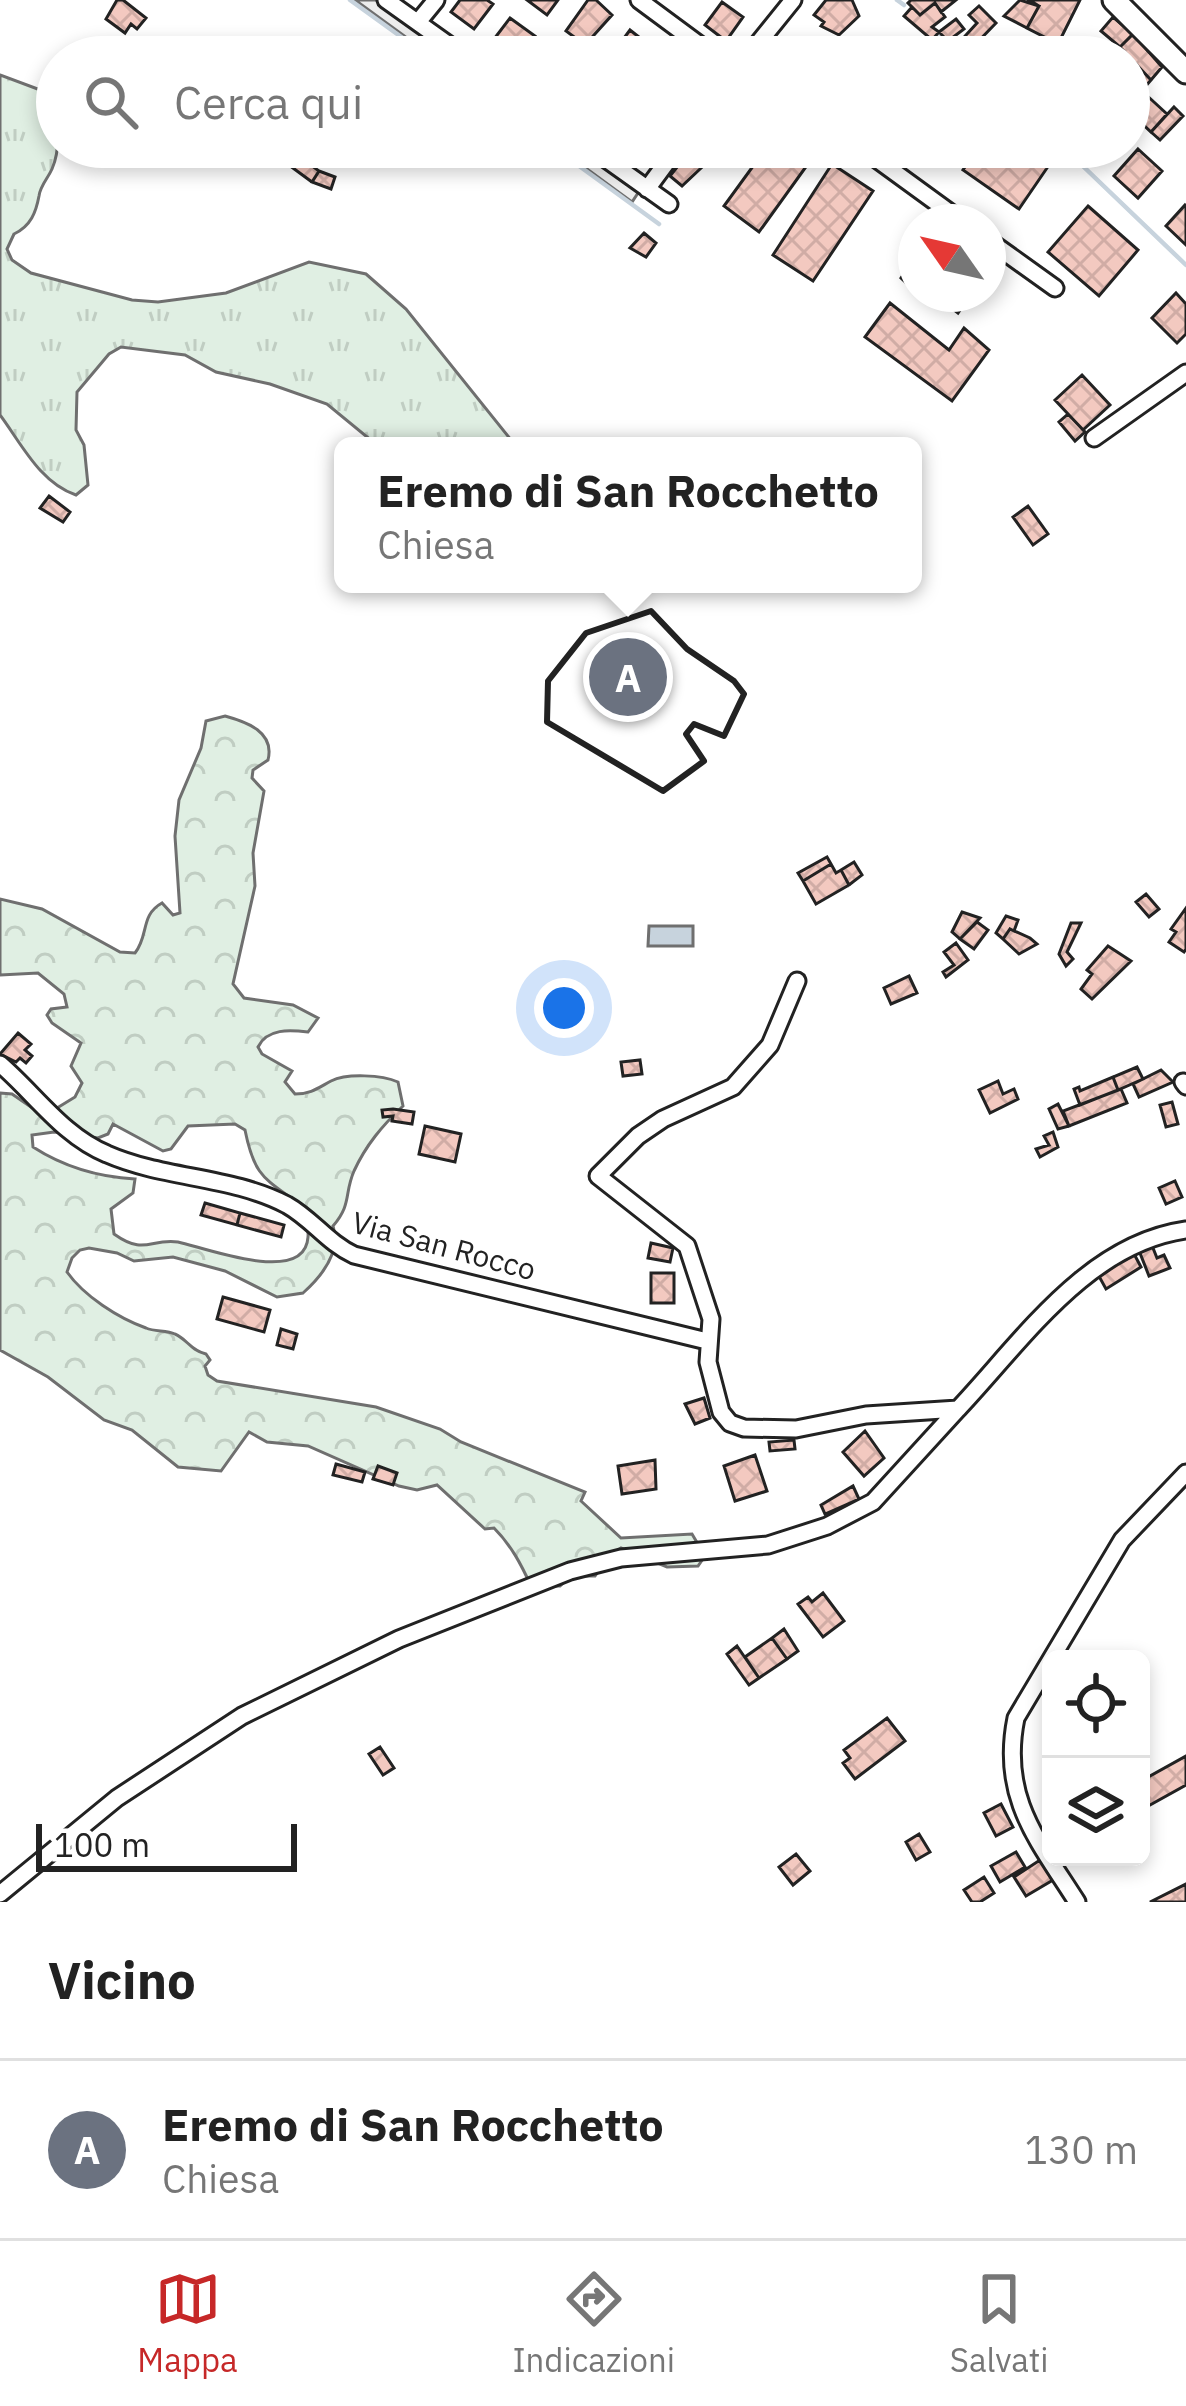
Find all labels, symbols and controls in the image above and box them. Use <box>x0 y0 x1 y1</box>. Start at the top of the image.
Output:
search box <box>36 36 1150 168</box>
icon: search <box>78 69 144 135</box>
text: Cerca qui <box>174 73 363 131</box>
north arrow <box>898 204 1006 312</box>
popup <box>334 437 922 593</box>
text: Eremo di San Rocchetto <box>377 461 879 519</box>
text: Chiesa <box>377 519 495 570</box>
pin: A <box>589 632 667 722</box>
your location <box>534 978 594 1038</box>
street label: Via San Rocco <box>348 1202 540 1288</box>
map controls <box>1042 1650 1150 1866</box>
button: locate <box>1042 1650 1150 1758</box>
button: layers <box>1042 1758 1150 1866</box>
scale bar <box>36 1818 297 1871</box>
text: 100 m <box>54 1823 150 1866</box>
text: Vicino <box>48 1947 196 2013</box>
text: Eremo di San Rocchetto <box>162 2095 664 2153</box>
text: A <box>74 2124 100 2175</box>
text: 130 m <box>1025 2124 1138 2175</box>
text: Chiesa <box>162 2153 279 2204</box>
tab: Mappa <box>137 2266 238 2381</box>
tab: Indicazioni <box>512 2266 675 2381</box>
tab: Salvati <box>950 2266 1049 2381</box>

